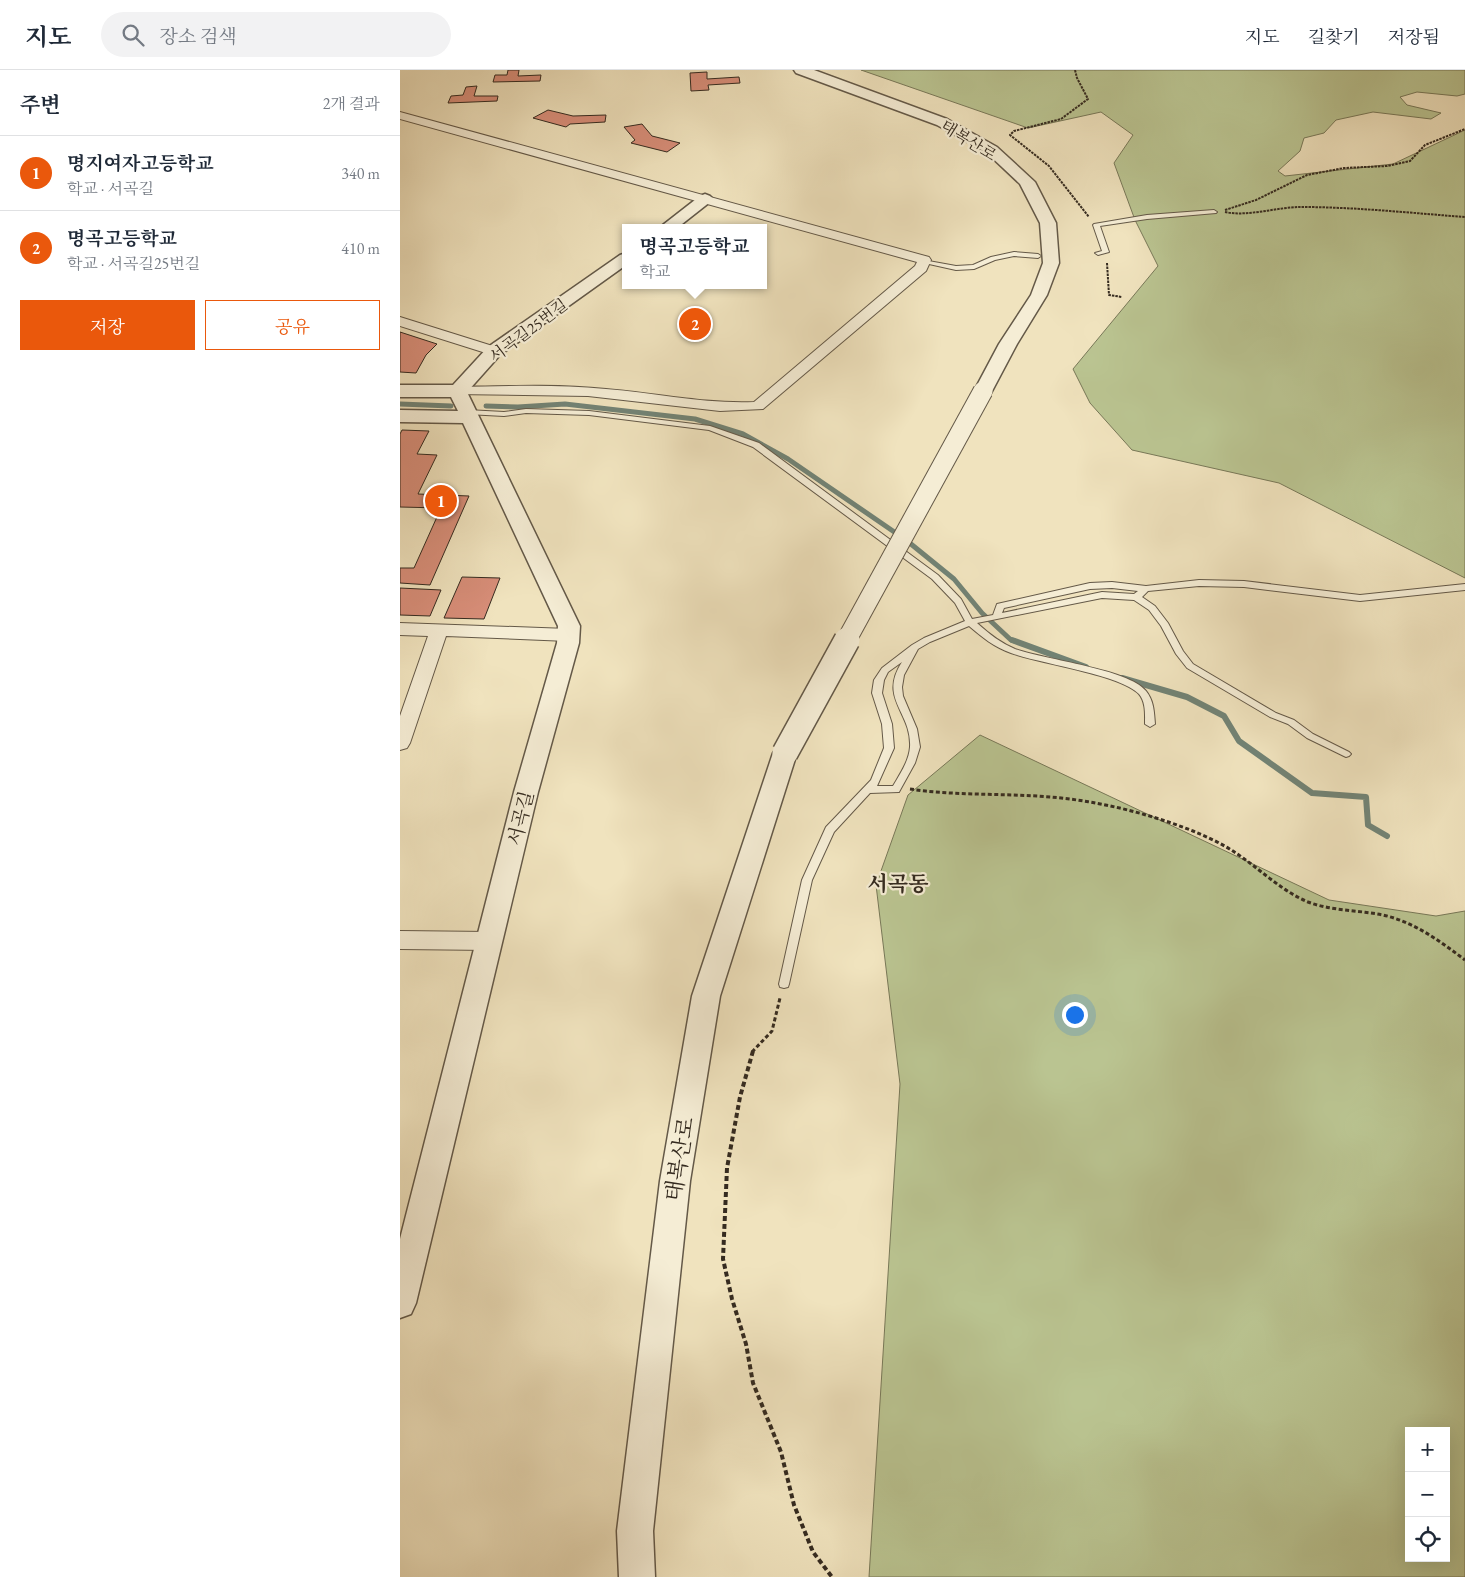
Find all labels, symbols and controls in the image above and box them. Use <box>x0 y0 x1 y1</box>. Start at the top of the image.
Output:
search box <box>101 12 451 57</box>
text: 지도 <box>25 21 71 52</box>
icon: search <box>119 21 147 49</box>
text: 장소 검색 <box>159 24 237 49</box>
text: 지도 <box>1245 25 1280 48</box>
text: 길찾기 <box>1308 25 1360 48</box>
text: 저장됨 <box>1388 25 1440 48</box>
text: 주변 <box>20 91 61 118</box>
text: 2개 결과 <box>323 93 380 114</box>
street label: 태복산로 <box>937 115 1001 166</box>
text: 명지여자고등학교 <box>67 151 214 176</box>
text: 1 <box>32 163 40 184</box>
text: 340 m <box>341 163 380 184</box>
text: 학교 · 서곡길 <box>67 178 154 199</box>
popup <box>622 224 767 289</box>
text: 명곡고등학교 <box>67 226 177 251</box>
text: 명곡고등학교 <box>639 234 750 259</box>
text: 2 <box>32 238 40 259</box>
text: 410 m <box>341 238 380 259</box>
text: 학교 · 서곡길25번길 <box>67 253 200 274</box>
text: 학교 <box>639 261 670 282</box>
street label: 서곡길25번길 <box>485 294 572 367</box>
button: 저장 <box>20 300 195 350</box>
button: 공유 <box>205 300 380 350</box>
pin: 2 <box>679 305 711 343</box>
pin: 1 <box>425 482 457 520</box>
street label: 서곡길 <box>502 788 539 848</box>
district label: 서곡동 <box>868 870 928 897</box>
your location <box>1062 1002 1088 1028</box>
street label: 태복산로 <box>659 1115 700 1203</box>
map controls <box>1405 1427 1450 1562</box>
button: + <box>1405 1427 1450 1472</box>
button: − <box>1405 1472 1450 1517</box>
button: locate <box>1405 1517 1450 1562</box>

